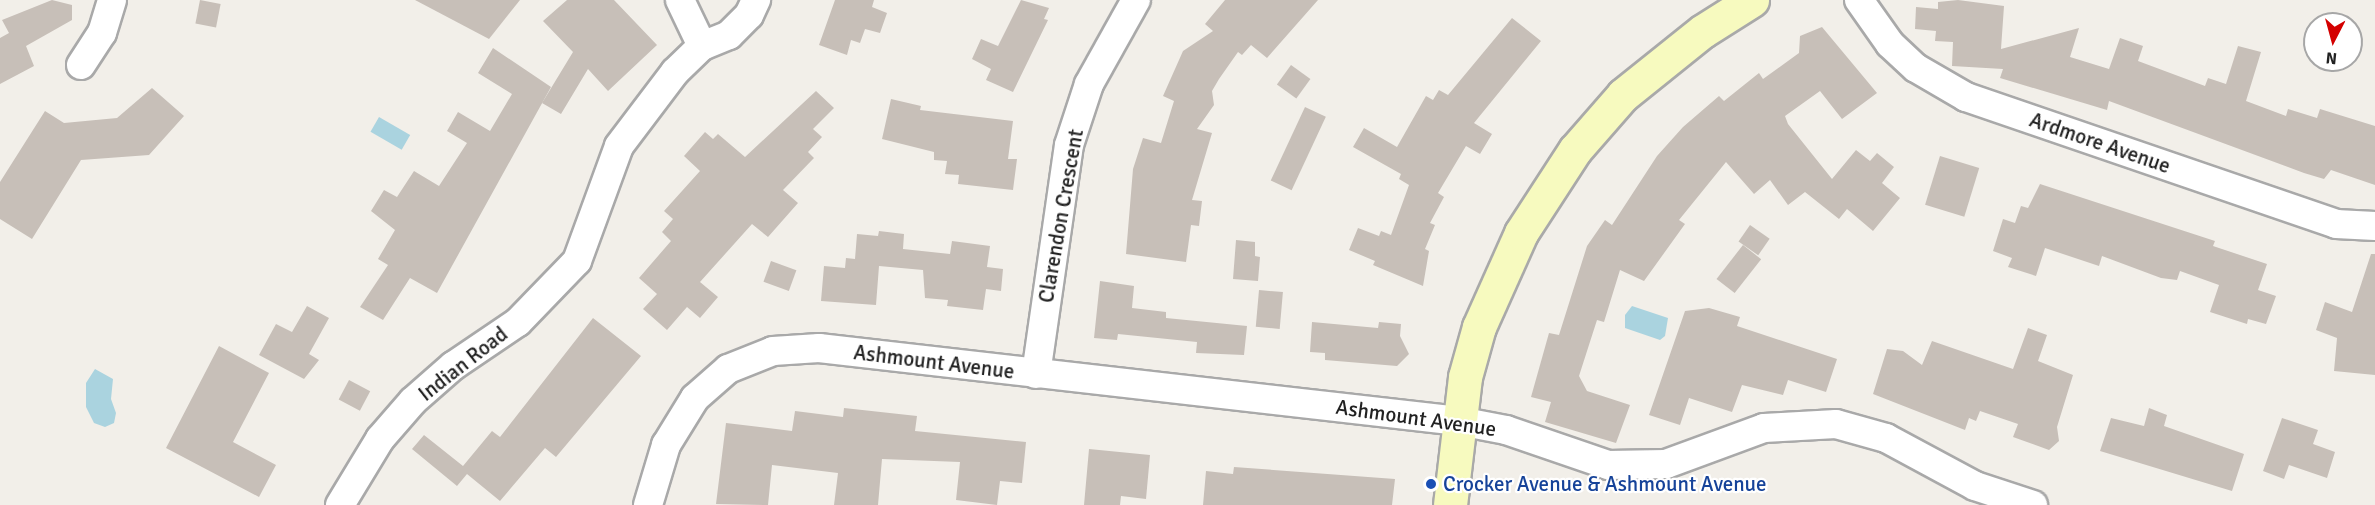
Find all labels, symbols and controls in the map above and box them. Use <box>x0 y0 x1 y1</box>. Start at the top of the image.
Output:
north arrow <box>2303 12 2363 72</box>
text: N <box>2325 47 2338 68</box>
street label: Ardmore Avenue <box>2026 107 2174 179</box>
street label: Clarendon Crescent <box>1033 127 1089 305</box>
street label: Indian Road <box>413 321 513 407</box>
street label: Ashmount Avenue <box>852 340 1016 384</box>
street label: Ashmount Avenue <box>1334 394 1498 442</box>
place label: Crocker Avenue & Ashmount Avenue <box>1443 471 1767 497</box>
marker: Crocker Avenue & Ashmount Avenue <box>1424 477 1438 491</box>

